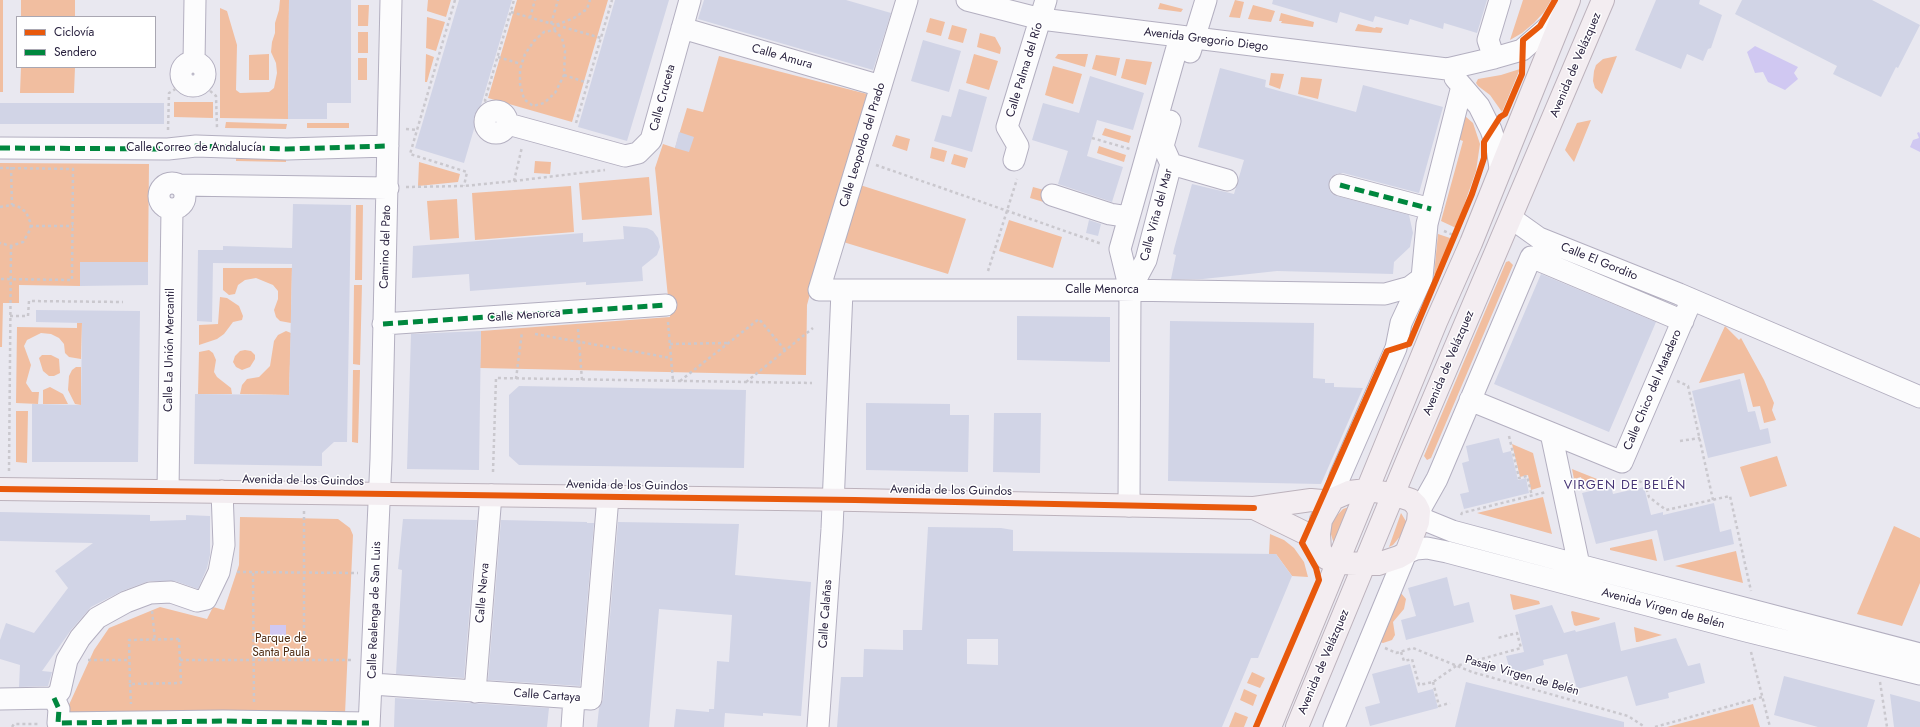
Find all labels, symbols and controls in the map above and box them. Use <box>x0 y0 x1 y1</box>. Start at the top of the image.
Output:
street label: Avenida de Velázquez <box>1547 10 1605 120</box>
legend <box>16 16 156 68</box>
street label: Calle Palma del Río <box>1004 21 1046 119</box>
text: Ciclovía <box>54 23 94 41</box>
street label: Avenida Gregorio Diego <box>1143 25 1269 55</box>
street label: Calle Amura <box>750 41 814 73</box>
text: Sendero <box>54 43 97 61</box>
street label: Calle Cruceta <box>647 63 679 133</box>
street label: Calle Leopoldo del Prado <box>837 81 889 209</box>
street label: Calle Correo de Andalucía <box>126 141 262 155</box>
street label: Calle Viña del Mar <box>1138 167 1176 263</box>
street label: Camino del Pato <box>377 205 395 289</box>
street label: Calle El Gordito <box>1558 240 1640 284</box>
street label: Calle Menorca <box>1065 283 1139 297</box>
street label: Calle La Unión Mercantil <box>162 288 178 412</box>
street label: Calle Menorca <box>487 306 561 326</box>
street label: Avenida de Velázquez <box>1420 308 1478 418</box>
street label: Calle Chico del Matadero <box>1621 327 1685 453</box>
street label: Avenida de los Guindos <box>242 473 364 489</box>
street label: Avenida de los Guindos <box>566 478 688 494</box>
district label: VIRGEN DE BELÉN <box>1564 478 1686 494</box>
street label: Avenida de los Guindos <box>890 483 1012 499</box>
street label: Calle Realenga de San Luis <box>365 541 385 679</box>
street label: Calle Nerva <box>473 562 493 624</box>
street label: Calle Calañas <box>816 579 836 649</box>
street label: Avenida Virgen de Belén <box>1600 586 1726 632</box>
street label: Avenida de Velázquez <box>1295 607 1353 717</box>
park label: Parque de Santa Paula <box>252 632 310 660</box>
street label: Pasaje Virgen de Belén <box>1463 653 1581 699</box>
street label: Calle Cartaya <box>513 686 581 706</box>

